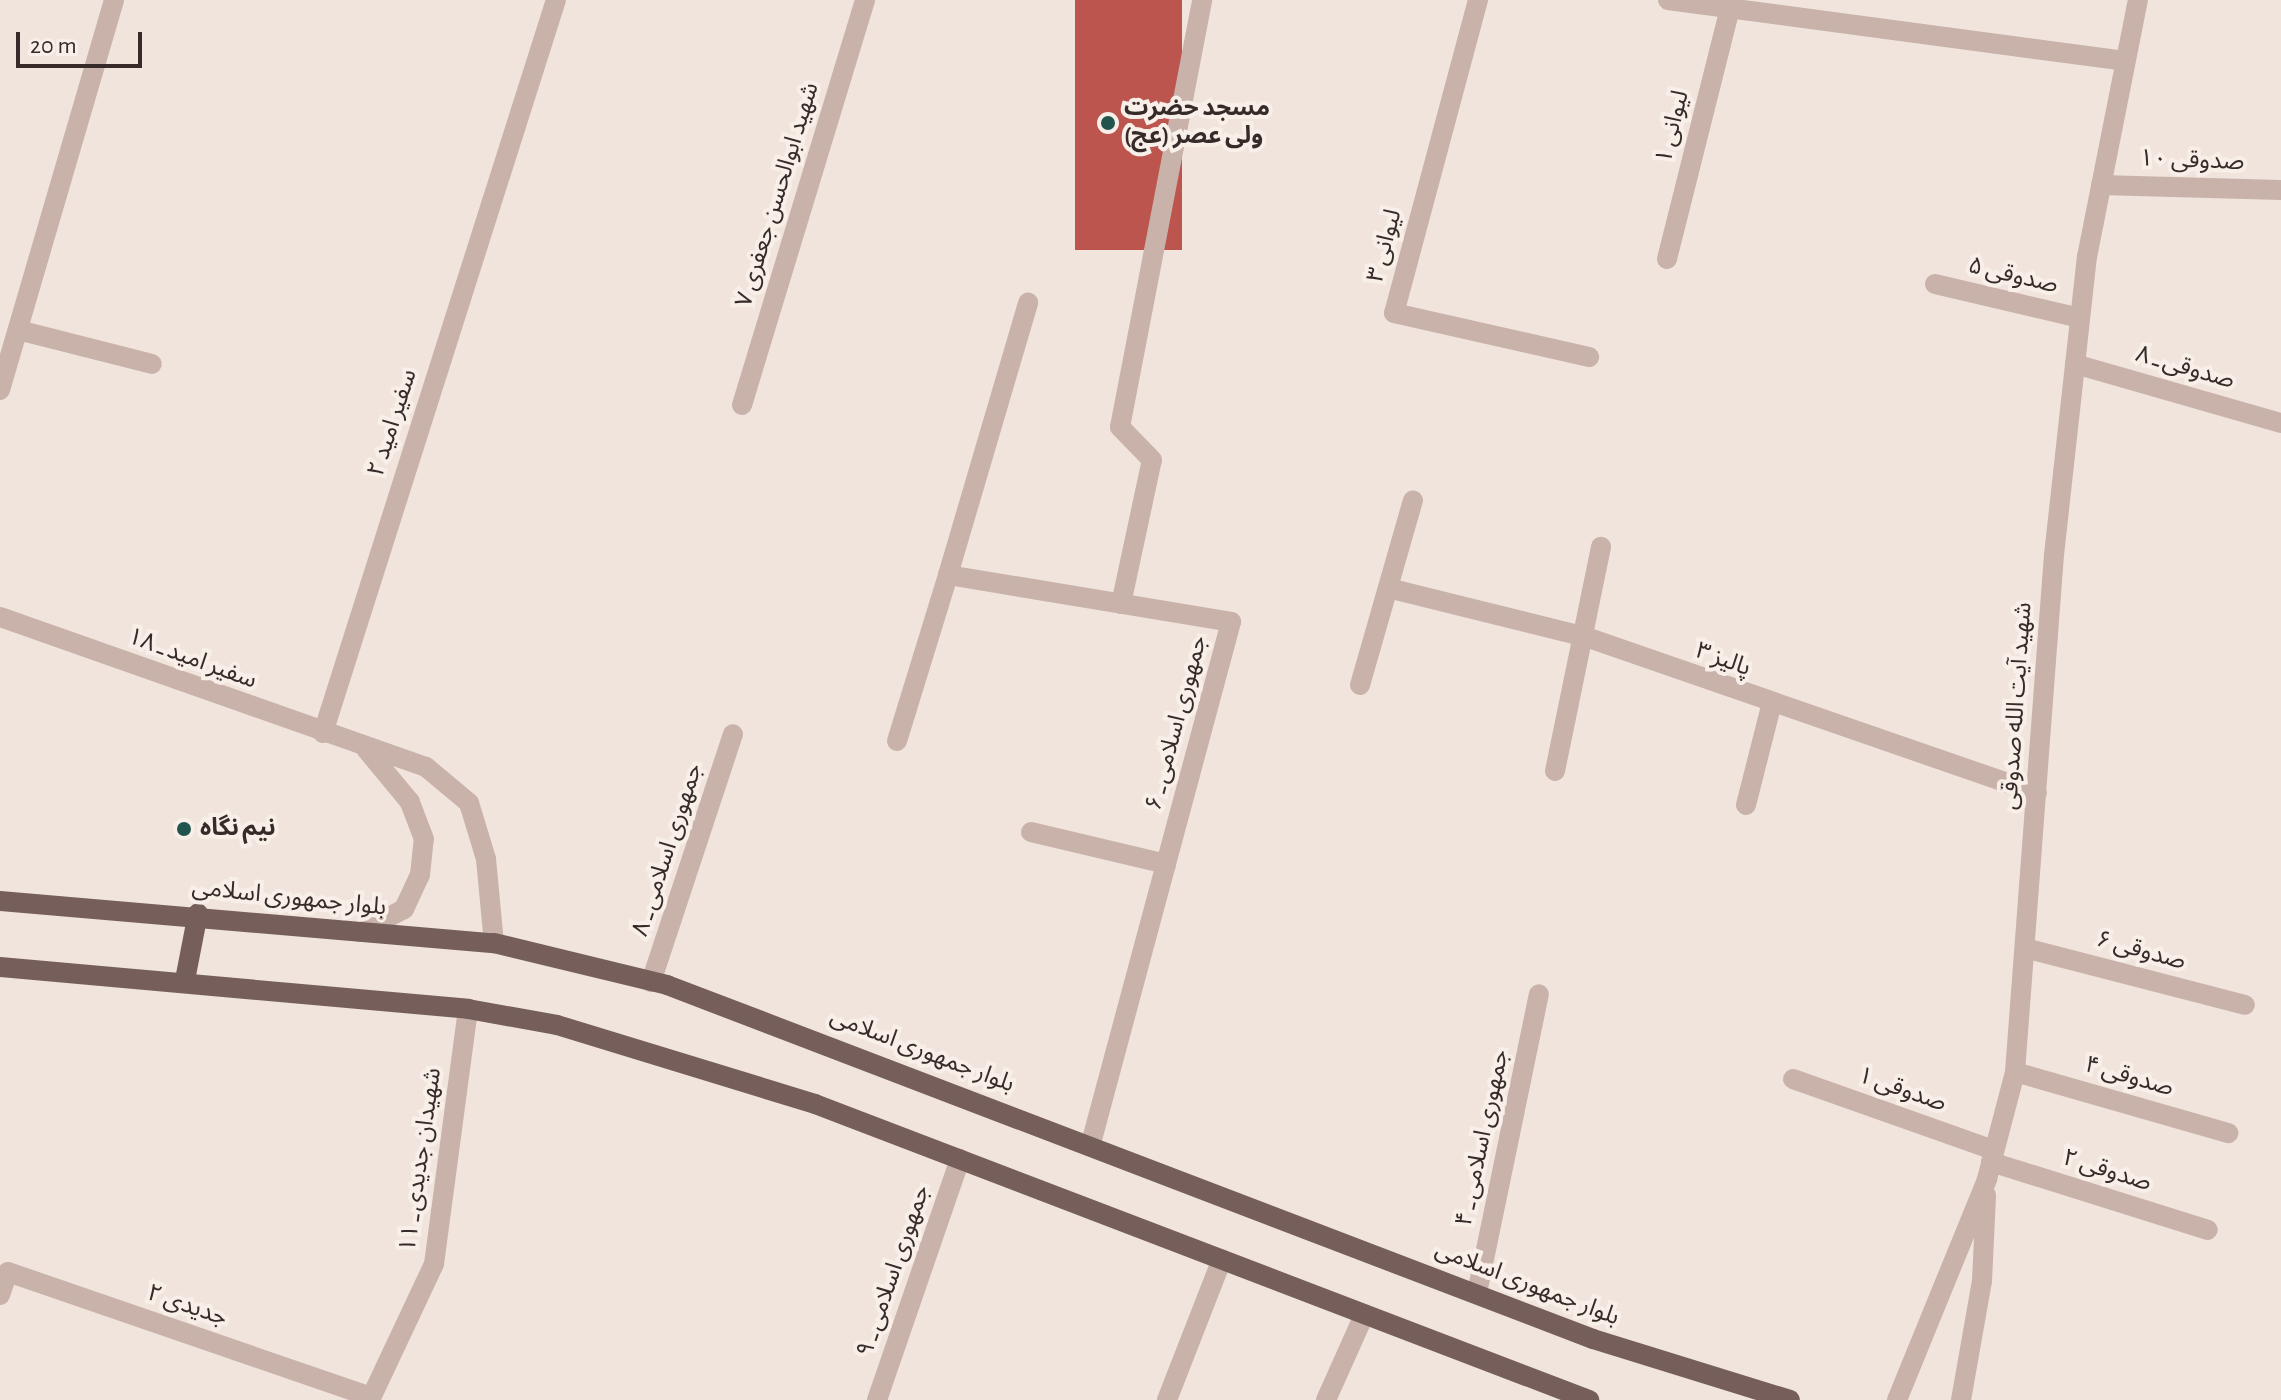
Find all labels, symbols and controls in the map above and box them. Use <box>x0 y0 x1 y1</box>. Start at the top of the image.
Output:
scale bar <box>20 16 146 66</box>
text: 20 m <box>30 34 77 58</box>
street label: شهید ابوالحسن جعفری ۷ <box>730 79 826 311</box>
street label: لیوانی ۱ <box>1650 88 1696 166</box>
place label: مسجد حضرت ولی عصر (عج) <box>1124 95 1270 151</box>
marker: مسجد حضرت ولی عصر (عج) <box>1099 114 1117 132</box>
street label: صدوقی ۱۰ <box>2139 145 2245 177</box>
street label: لیوانی ۳ <box>1362 207 1408 285</box>
street label: صدوقی ۵ <box>1965 252 2061 300</box>
street label: صدوقی ـ ۸ <box>2132 340 2238 396</box>
street label: سفیر امید ۲ <box>362 366 424 480</box>
street label: شهید آیت الله صدوقی <box>1995 601 2039 811</box>
street label: سفیر امید ـ ۱۸ <box>124 622 260 696</box>
street label: جمهوری اسلامی ـ ۶ <box>1140 632 1214 814</box>
street label: پالیز ۳ <box>1692 637 1754 683</box>
street label: جمهوری اسلامی ـ ۸ <box>627 760 709 940</box>
place label: نیم نگاه <box>200 815 276 843</box>
marker: نیم نگاه <box>175 820 193 838</box>
street label: بلوار جمهوری اسلامی <box>190 873 388 923</box>
street label: صدوقی ۶ <box>2093 925 2189 977</box>
street label: بلوار جمهوری اسلامی <box>826 1003 1018 1099</box>
street label: جمهوری اسلامی ـ ۴ <box>1450 1047 1516 1229</box>
street label: صدوقی ۴ <box>2081 1051 2177 1103</box>
street label: صدوقی ۱ <box>1854 1062 1950 1118</box>
street label: شهیدان جدیدی ـ ۱۱ <box>394 1066 448 1254</box>
street label: صدوقی ۲ <box>2059 1144 2155 1198</box>
street label: جمهوری اسلامی ـ ۹ <box>851 1181 937 1361</box>
street label: بلوار جمهوری اسلامی <box>1431 1236 1623 1332</box>
street label: جدیدی ۲ <box>143 1279 231 1333</box>

